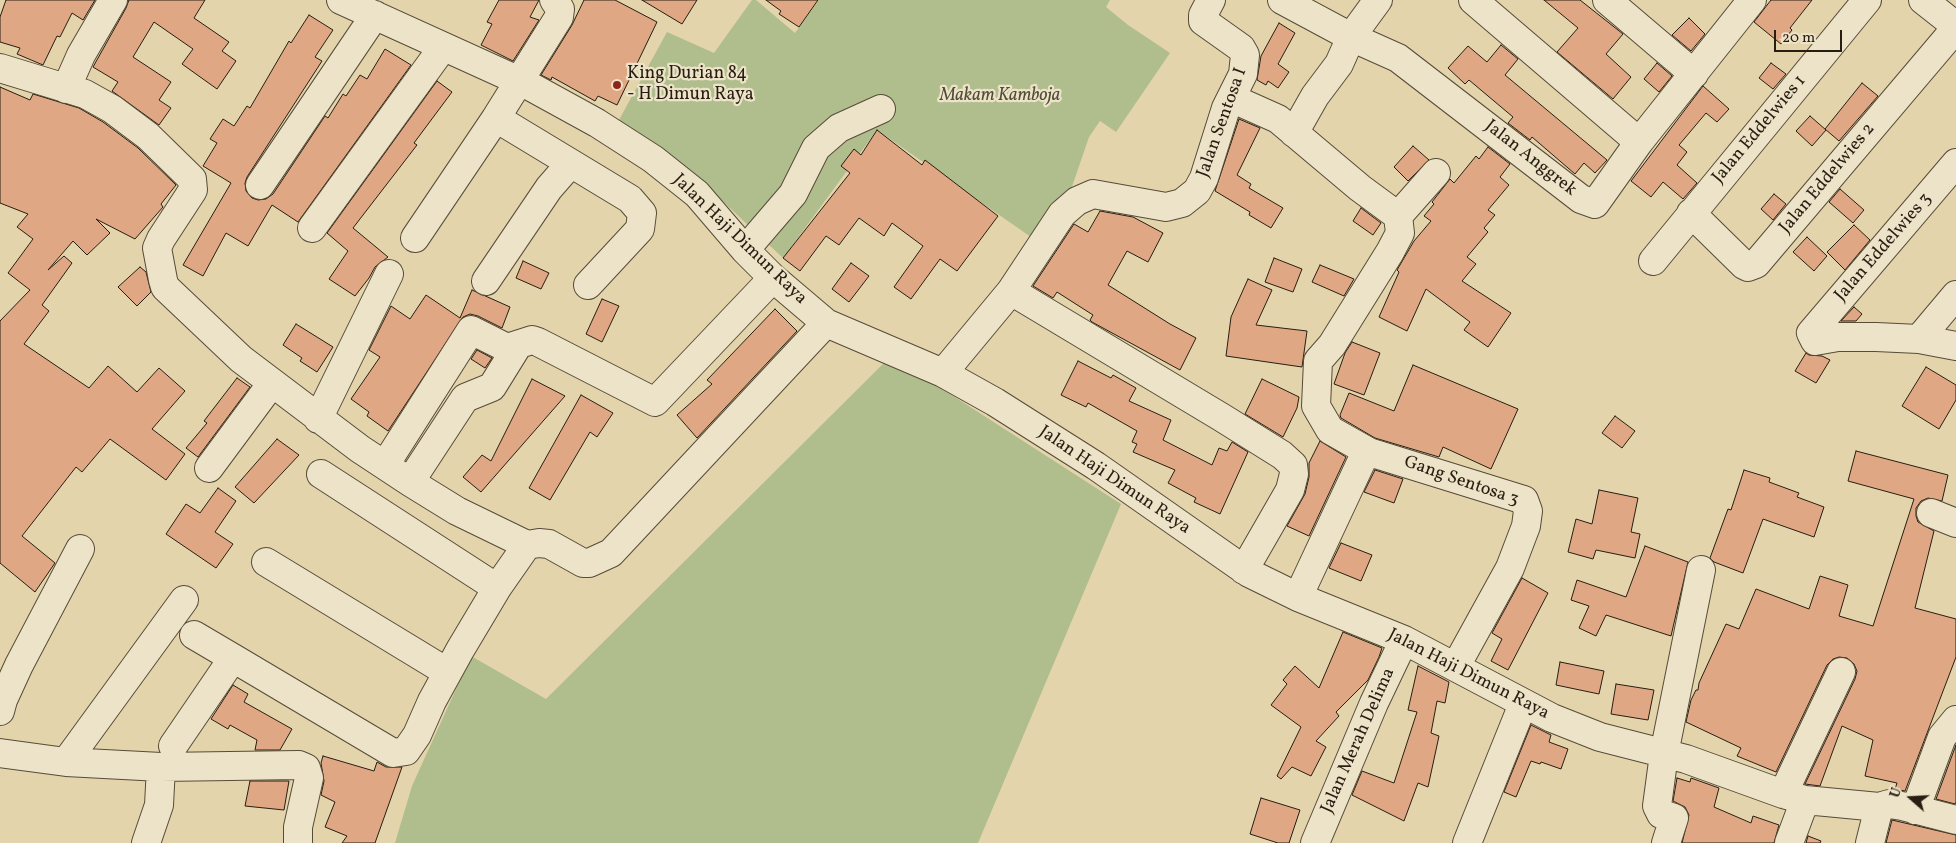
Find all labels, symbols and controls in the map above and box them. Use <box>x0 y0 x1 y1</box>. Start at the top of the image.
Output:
scale bar <box>1776 20 1844 52</box>
text: 20 m <box>1782 28 1815 49</box>
place label: King Durian 84 - H Dimun Raya <box>627 64 754 106</box>
street label: Jalan Sentosa I <box>1193 65 1253 181</box>
street label: Jalan Eddelwies 1 <box>1708 71 1812 189</box>
marker: King Durian 84 - H Dimun Raya <box>611 79 623 91</box>
park label: Makam Kamboja <box>940 86 1060 108</box>
street label: Jalan Anggrek <box>1480 116 1580 202</box>
street label: Jalan Eddelwies 2 <box>1776 119 1880 239</box>
street label: Jalan Haji Dimun Raya <box>667 170 811 310</box>
street label: Jalan Eddelwies 3 <box>1831 189 1937 307</box>
street label: Jalan Haji Dimun Raya <box>1034 422 1194 540</box>
street label: Gang Sentosa 3 <box>1401 452 1521 512</box>
street label: Jalan Haji Dimun Raya <box>1384 625 1552 725</box>
street label: Jalan Merah Delima <box>1317 665 1401 817</box>
north arrow <box>1886 773 1936 823</box>
text: U <box>1886 785 1907 801</box>

